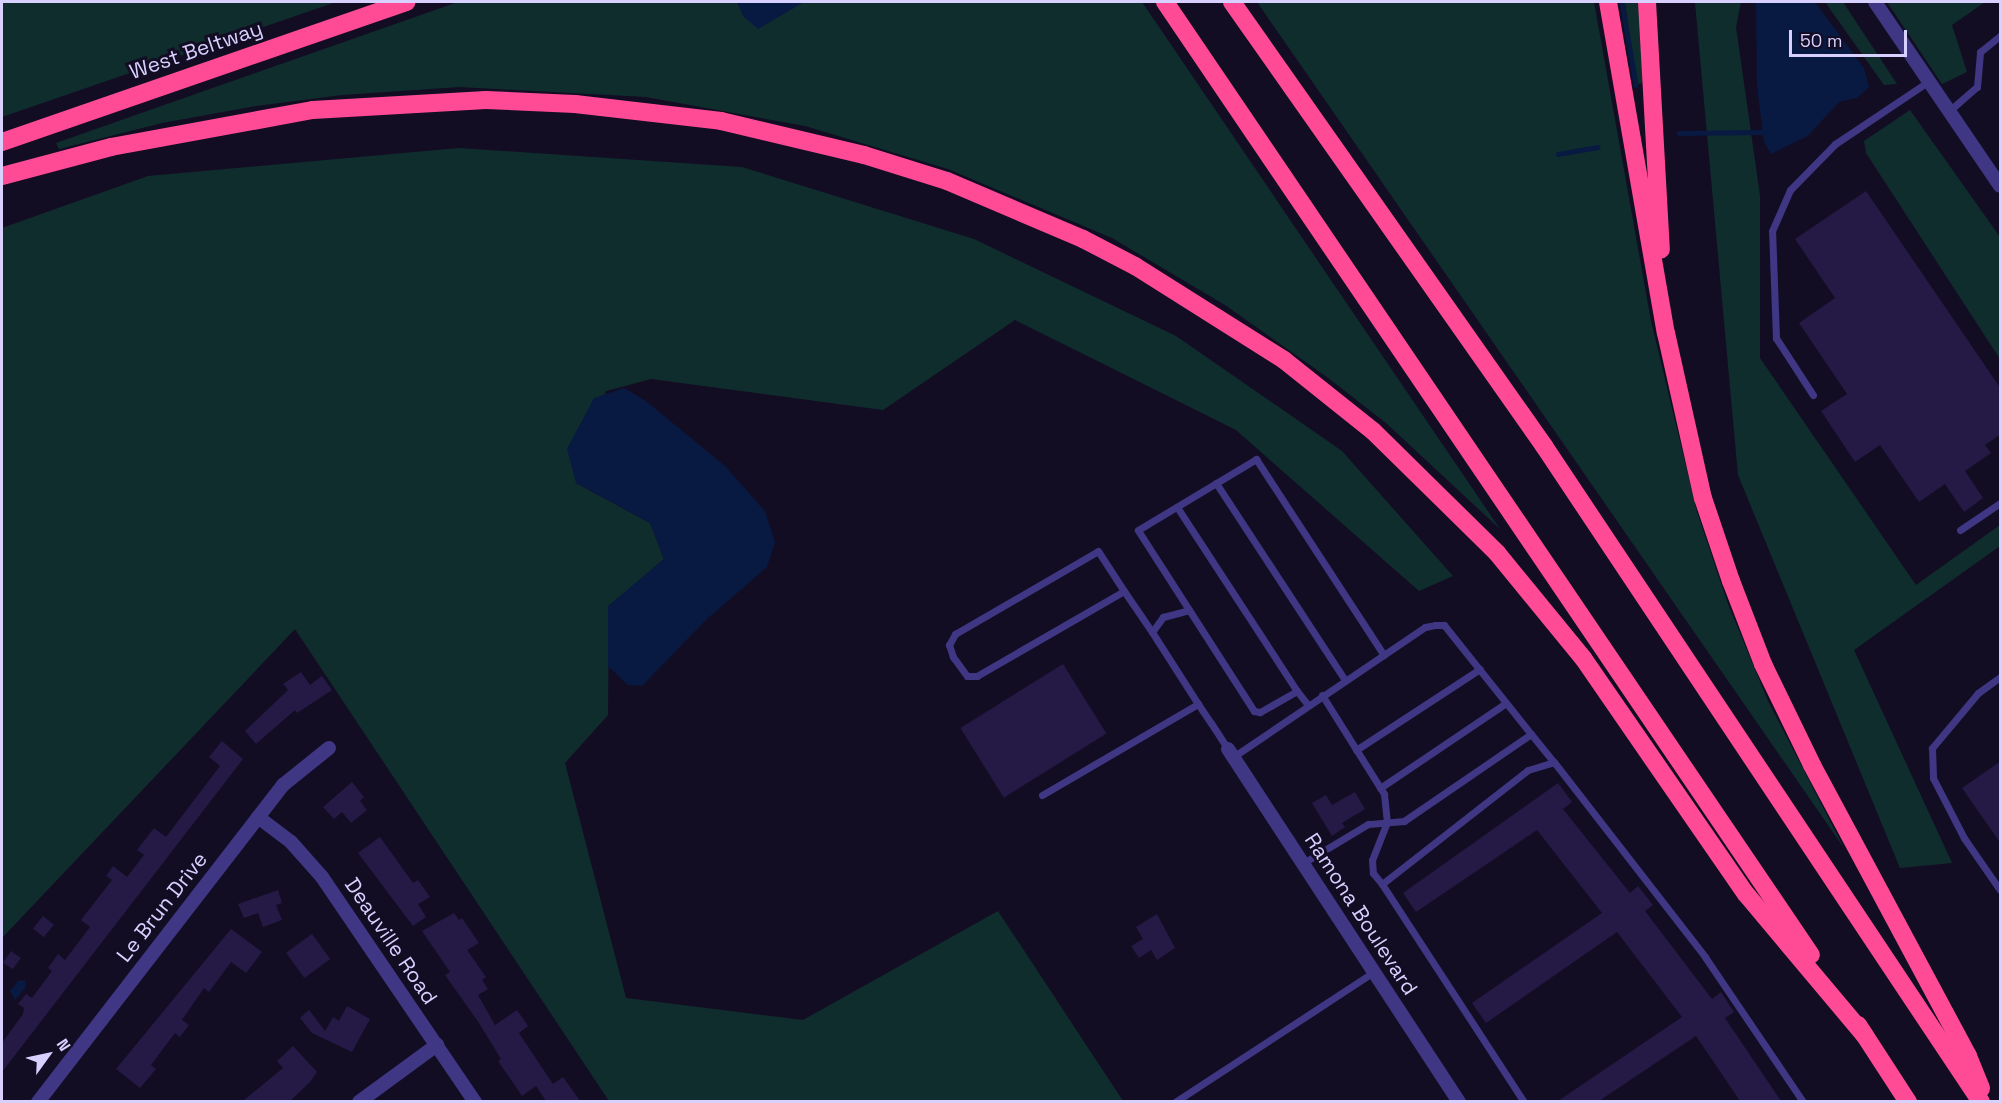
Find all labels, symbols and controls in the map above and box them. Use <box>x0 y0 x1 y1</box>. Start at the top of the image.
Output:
street label: West Beltway <box>126 15 266 85</box>
scale bar <box>1792 18 1910 56</box>
text: 50 m <box>1800 29 1842 52</box>
street label: Ramona Boulevard <box>1299 828 1423 1000</box>
street label: Le Brun Drive <box>111 847 213 967</box>
street label: Deauville Road <box>339 873 443 1009</box>
north arrow <box>18 1025 78 1085</box>
text: N <box>52 1035 75 1055</box>

